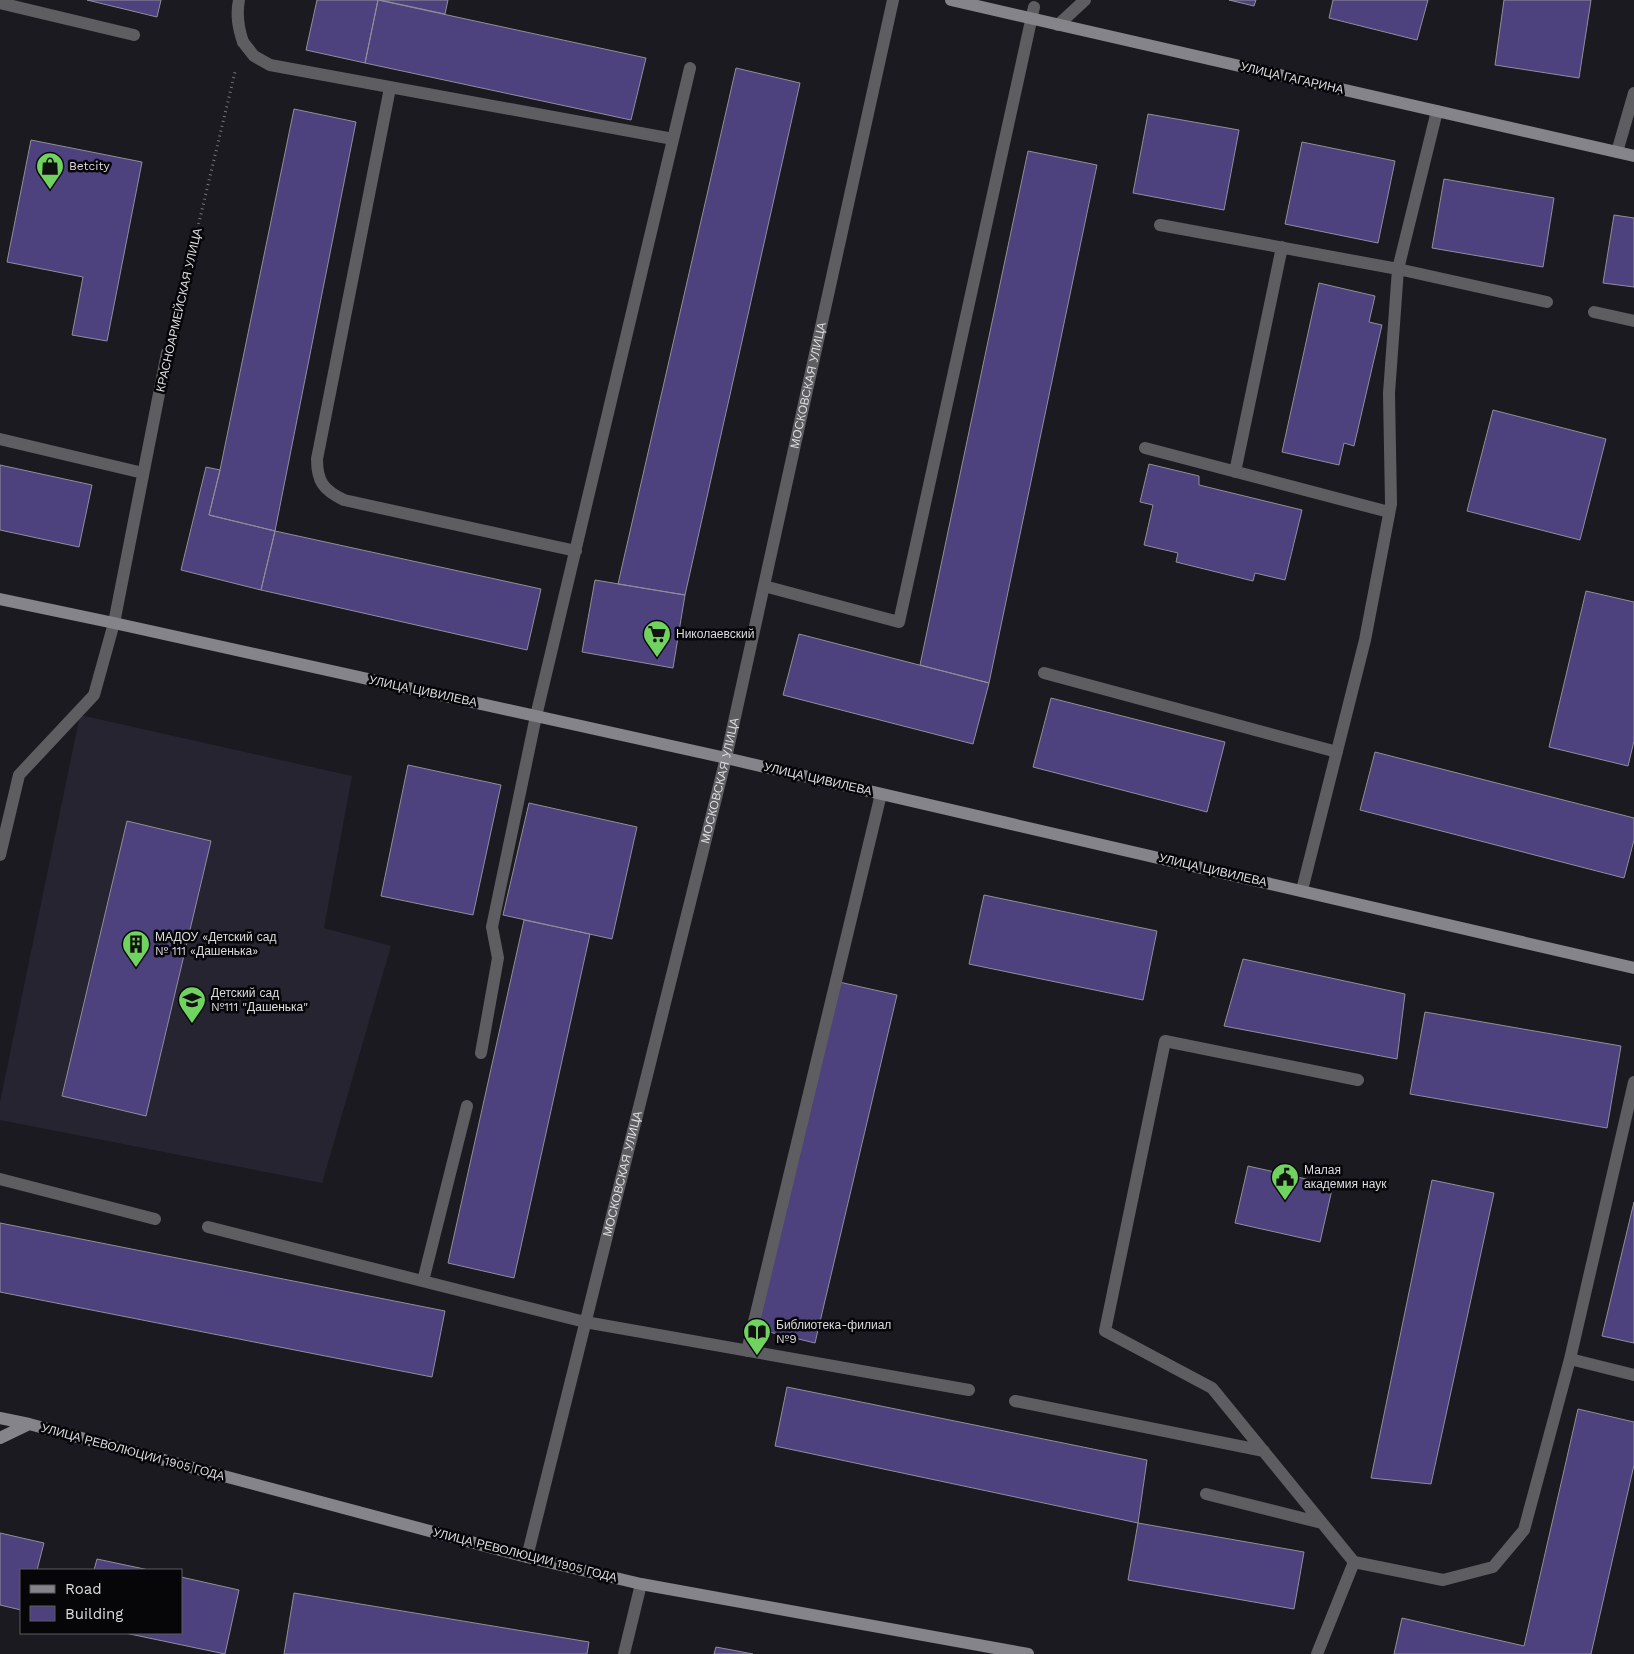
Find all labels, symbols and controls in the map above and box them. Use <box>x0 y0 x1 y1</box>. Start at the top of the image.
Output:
street label: УЛИЦА ГАГАРИНА <box>1239 59 1345 97</box>
shop icon: Betcity <box>35 151 65 190</box>
place label: Betcity <box>69 159 111 173</box>
street label: КРАСНОАРМЕЙСКАЯ УЛИЦА <box>152 226 205 393</box>
street label: МОСКОВСКАЯ УЛИЦА <box>787 321 829 450</box>
supermarket icon: Николаевский <box>642 619 672 658</box>
place label: Николаевский <box>676 627 754 641</box>
street label: УЛИЦА ЦИВИЛЕВА <box>368 673 478 709</box>
street label: МОСКОВСКАЯ УЛИЦА <box>698 716 742 845</box>
street label: УЛИЦА ЦИВИЛЕВА <box>763 760 873 798</box>
street label: УЛИЦА ЦИВИЛЕВА <box>1158 851 1268 889</box>
building icon: МАДОУ «Детский сад № 111 «Дашенька» <box>121 929 151 968</box>
place label: МАДОУ «Детский сад № 111 «Дашенька» <box>155 930 276 958</box>
school or university icon: Детский сад №111 "Дашенька" <box>177 985 207 1024</box>
place label: Детский сад №111 "Дашенька" <box>211 986 308 1014</box>
street label: МОСКОВСКАЯ УЛИЦА <box>600 1109 645 1238</box>
public building icon: Малая академия наук <box>1270 1162 1300 1201</box>
place label: Малая академия наук <box>1304 1163 1387 1191</box>
library icon: Библиотека-филиал №9 <box>742 1317 772 1356</box>
place label: Библиотека-филиал №9 <box>776 1318 891 1346</box>
street label: УЛИЦА РЕВОЛЮЦИИ 1905 ГОДА <box>40 1421 226 1483</box>
street label: УЛИЦА РЕВОЛЮЦИИ 1905 ГОДА <box>432 1525 618 1585</box>
legend <box>20 1569 182 1634</box>
text: Road <box>65 1580 102 1598</box>
text: Building <box>65 1605 123 1623</box>

